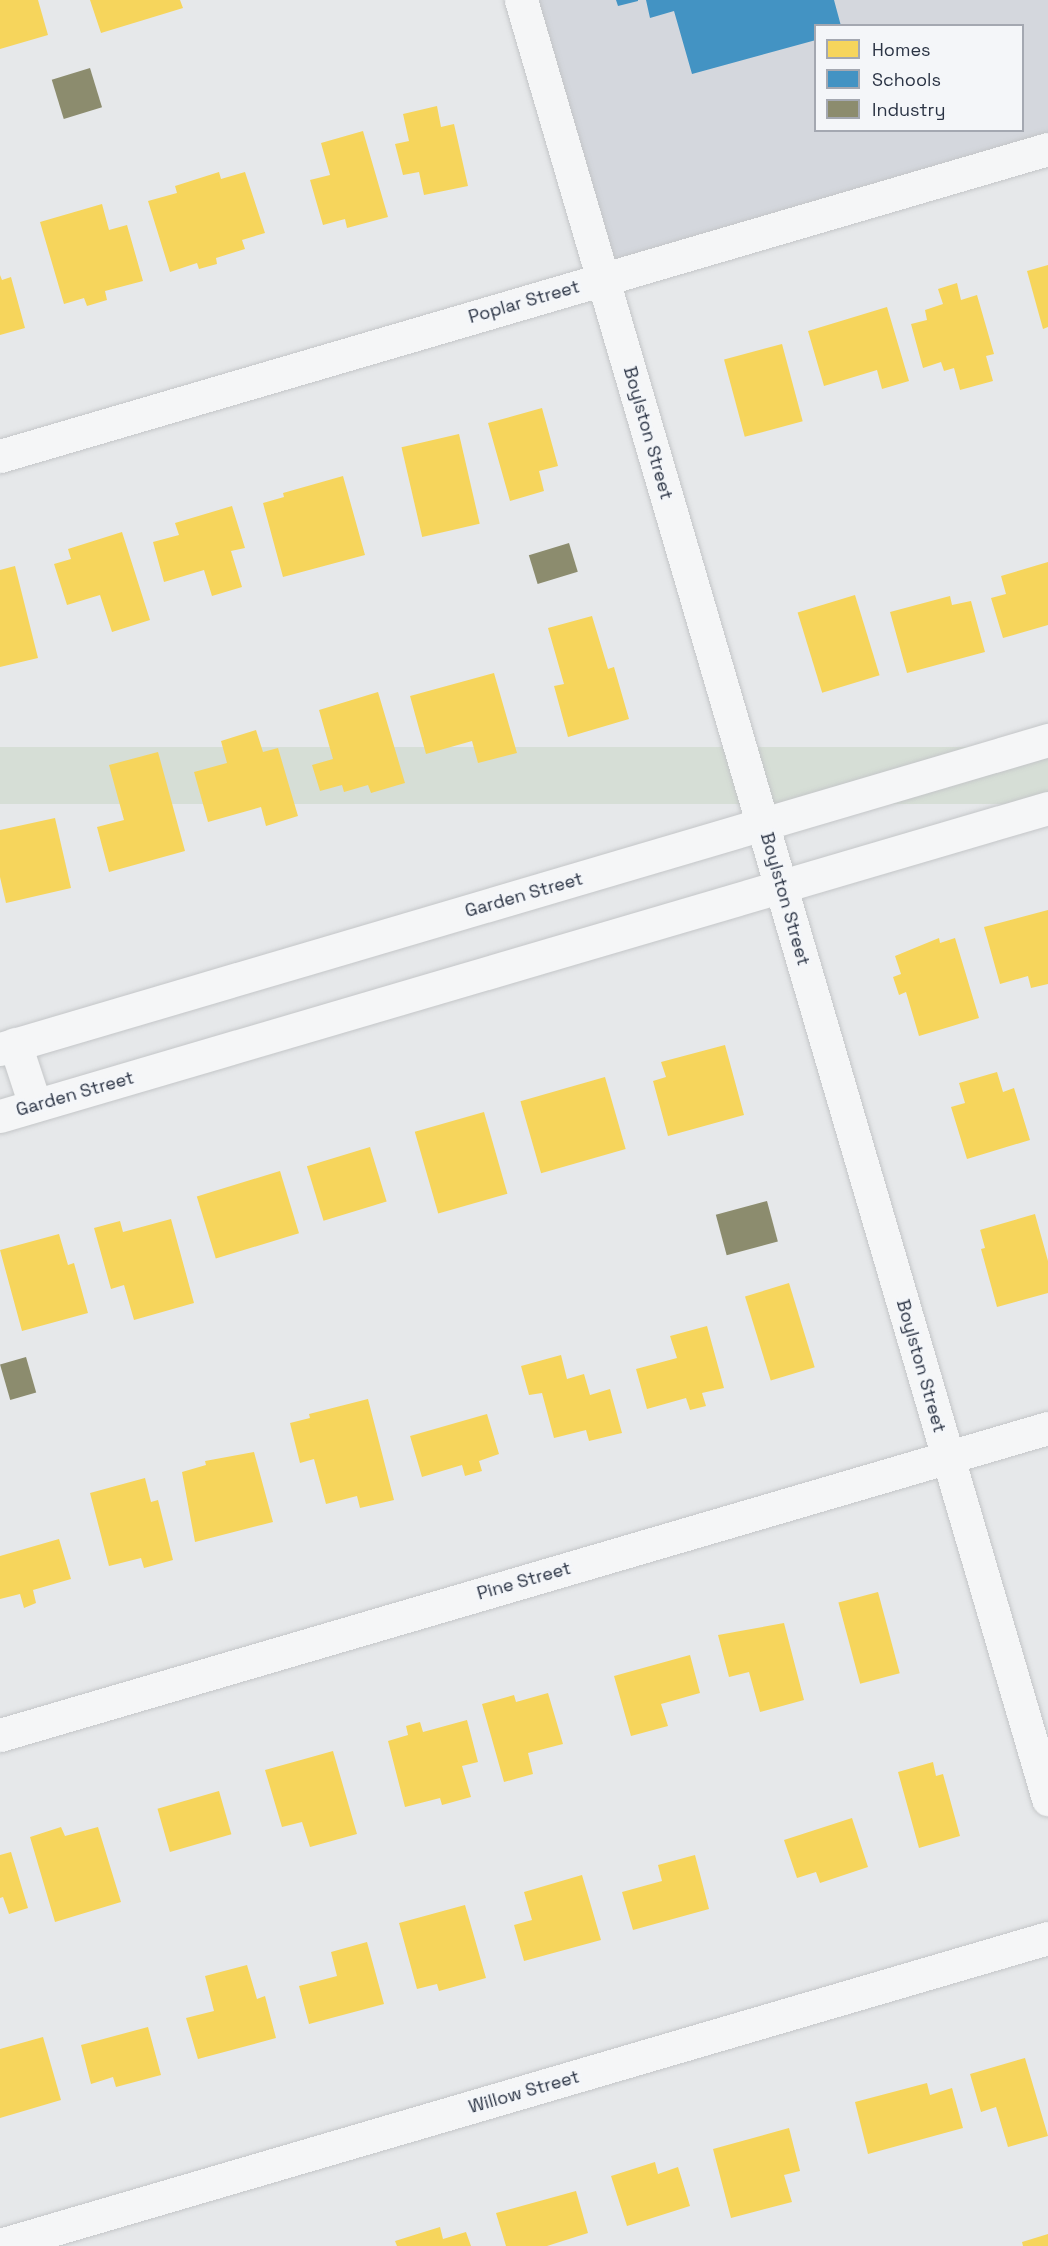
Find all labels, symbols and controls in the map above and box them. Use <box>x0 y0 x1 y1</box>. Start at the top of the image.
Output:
legend <box>814 24 1024 132</box>
text: Homes <box>872 38 931 61</box>
text: Schools <box>872 68 941 91</box>
text: Industry <box>872 98 945 121</box>
street label: Poplar Street <box>466 276 582 328</box>
street label: Boylston Street <box>619 364 677 502</box>
street label: Boylston Street <box>756 830 814 968</box>
street label: Garden Street <box>463 868 585 922</box>
street label: Garden Street <box>14 1067 136 1121</box>
street label: Boylston Street <box>892 1297 950 1435</box>
street label: Pine Street <box>475 1557 573 1605</box>
street label: Willow Street <box>466 2066 582 2118</box>

